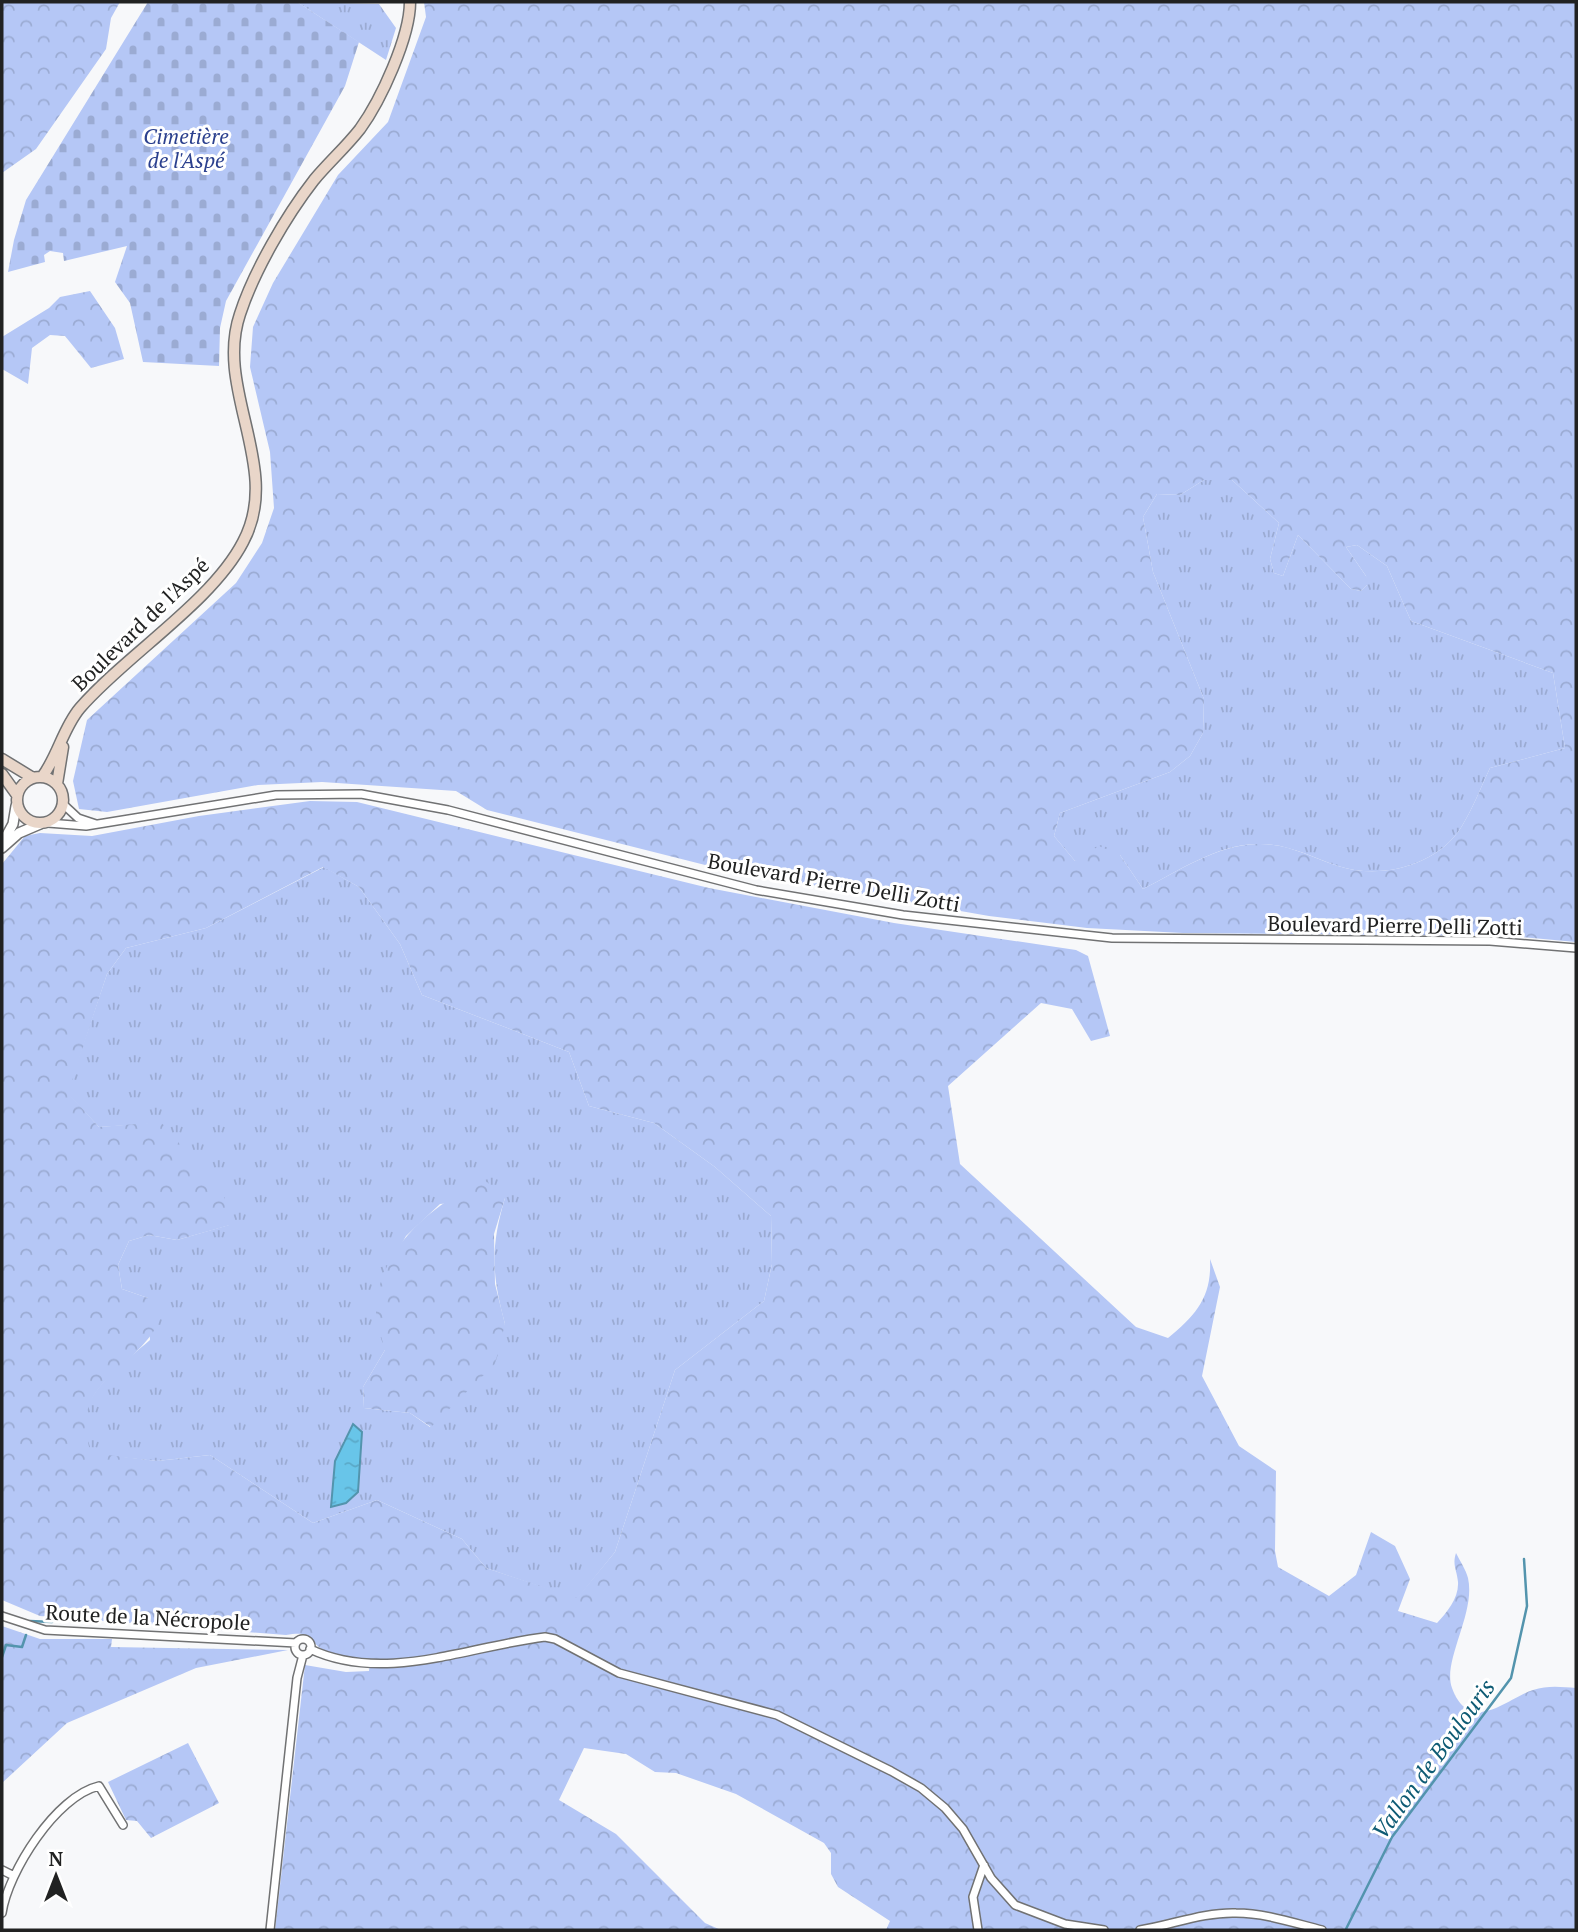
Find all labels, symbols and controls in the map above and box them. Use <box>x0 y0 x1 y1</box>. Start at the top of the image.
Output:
park label: Cimetière de l'Aspé <box>143 122 229 174</box>
street label: Boulevard de l'Aspé <box>65 551 215 697</box>
street label: Boulevard Pierre Delli Zotti <box>706 846 962 918</box>
street label: Boulevard Pierre Delli Zotti <box>1267 909 1523 941</box>
street label: Route de la Nécropole <box>45 1598 251 1636</box>
water label: Vallon de Boulouris <box>1364 1673 1502 1845</box>
north arrow <box>21 1841 91 1911</box>
text: N <box>49 1846 64 1871</box>

